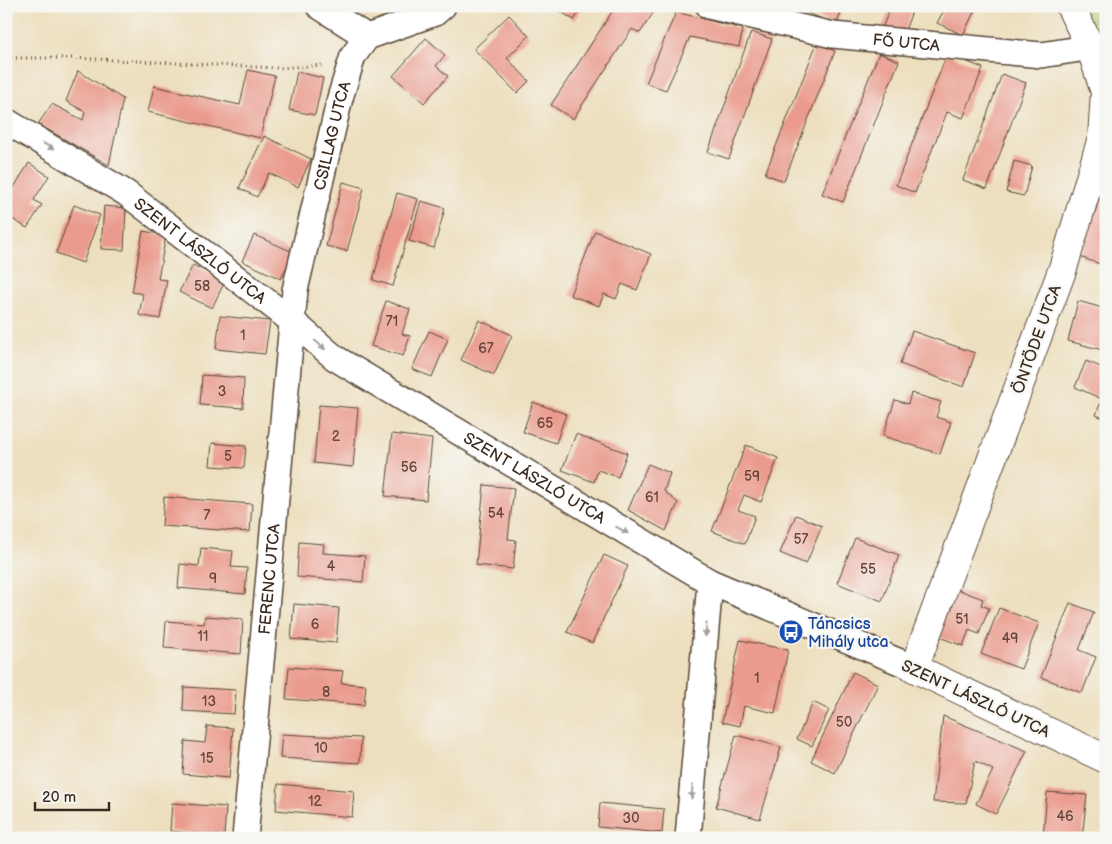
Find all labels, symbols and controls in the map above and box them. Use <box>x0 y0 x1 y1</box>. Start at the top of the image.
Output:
street label: FŐ UTCA <box>872 30 941 56</box>
street label: CSILLAG UTCA <box>311 79 356 192</box>
one-way arrow <box>41 141 54 150</box>
street label: SZENT LÁSZLÓ UTCA <box>130 195 270 309</box>
house number: 58 <box>194 278 210 295</box>
street label: ÖNTÖDE UTCA <box>1007 282 1066 396</box>
house number: 71 <box>386 313 398 330</box>
house number: 1 <box>240 327 246 344</box>
one-way arrow <box>313 339 325 351</box>
house number: 67 <box>478 340 494 357</box>
house number: 3 <box>218 383 226 400</box>
house number: 65 <box>537 415 553 432</box>
house number: 2 <box>332 428 341 445</box>
street label: SZENT LÁSZLÓ UTCA <box>460 429 608 528</box>
house number: 5 <box>224 448 232 465</box>
house number: 56 <box>401 459 418 476</box>
house number: 59 <box>744 468 760 485</box>
house number: 61 <box>645 489 659 506</box>
house number: 54 <box>488 505 505 522</box>
house number: 7 <box>204 507 211 524</box>
street label: FERENC UTCA <box>256 523 285 635</box>
one-way arrow <box>616 526 629 535</box>
house number: 57 <box>794 531 809 548</box>
house number: 4 <box>327 558 336 575</box>
house number: 55 <box>860 561 876 578</box>
house number: 9 <box>209 570 217 587</box>
house number: 51 <box>955 611 969 628</box>
place label: Táncsics Mihály utca <box>808 615 888 652</box>
house number: 6 <box>311 616 320 633</box>
bus stop icon: Táncsics Mihály utca <box>778 619 804 645</box>
one-way arrow <box>702 623 710 639</box>
house number: 11 <box>198 628 208 645</box>
house number: 49 <box>1002 630 1018 647</box>
street label: SZENT LÁSZLÓ UTCA <box>898 655 1054 742</box>
house number: 1 <box>754 670 760 687</box>
house number: 8 <box>322 684 330 701</box>
house number: 13 <box>202 693 216 710</box>
house number: 50 <box>836 714 852 731</box>
house number: 10 <box>314 740 328 757</box>
house number: 15 <box>200 750 214 767</box>
scale bar <box>35 779 109 811</box>
one-way arrow <box>687 785 695 801</box>
text: 20 m <box>42 788 76 807</box>
house number: 12 <box>308 793 323 810</box>
house number: 46 <box>1056 808 1074 825</box>
house number: 30 <box>623 810 639 827</box>

